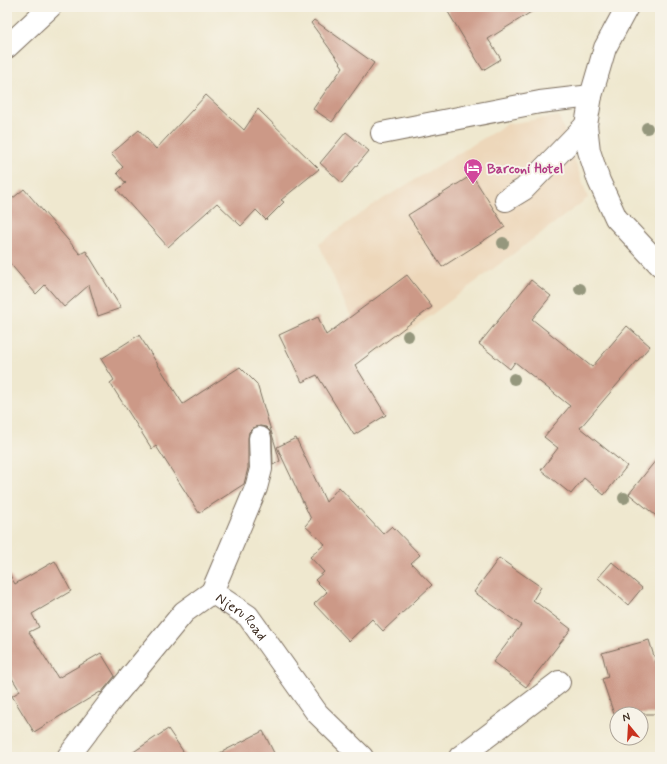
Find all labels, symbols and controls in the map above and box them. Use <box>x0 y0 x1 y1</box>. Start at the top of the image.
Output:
hotel icon: Barconi Hotel <box>462 157 484 185</box>
place label: Barconi Hotel <box>487 160 563 178</box>
street label: Njeru Road <box>212 589 271 644</box>
north arrow <box>609 706 649 746</box>
text: N <box>621 710 632 725</box>

